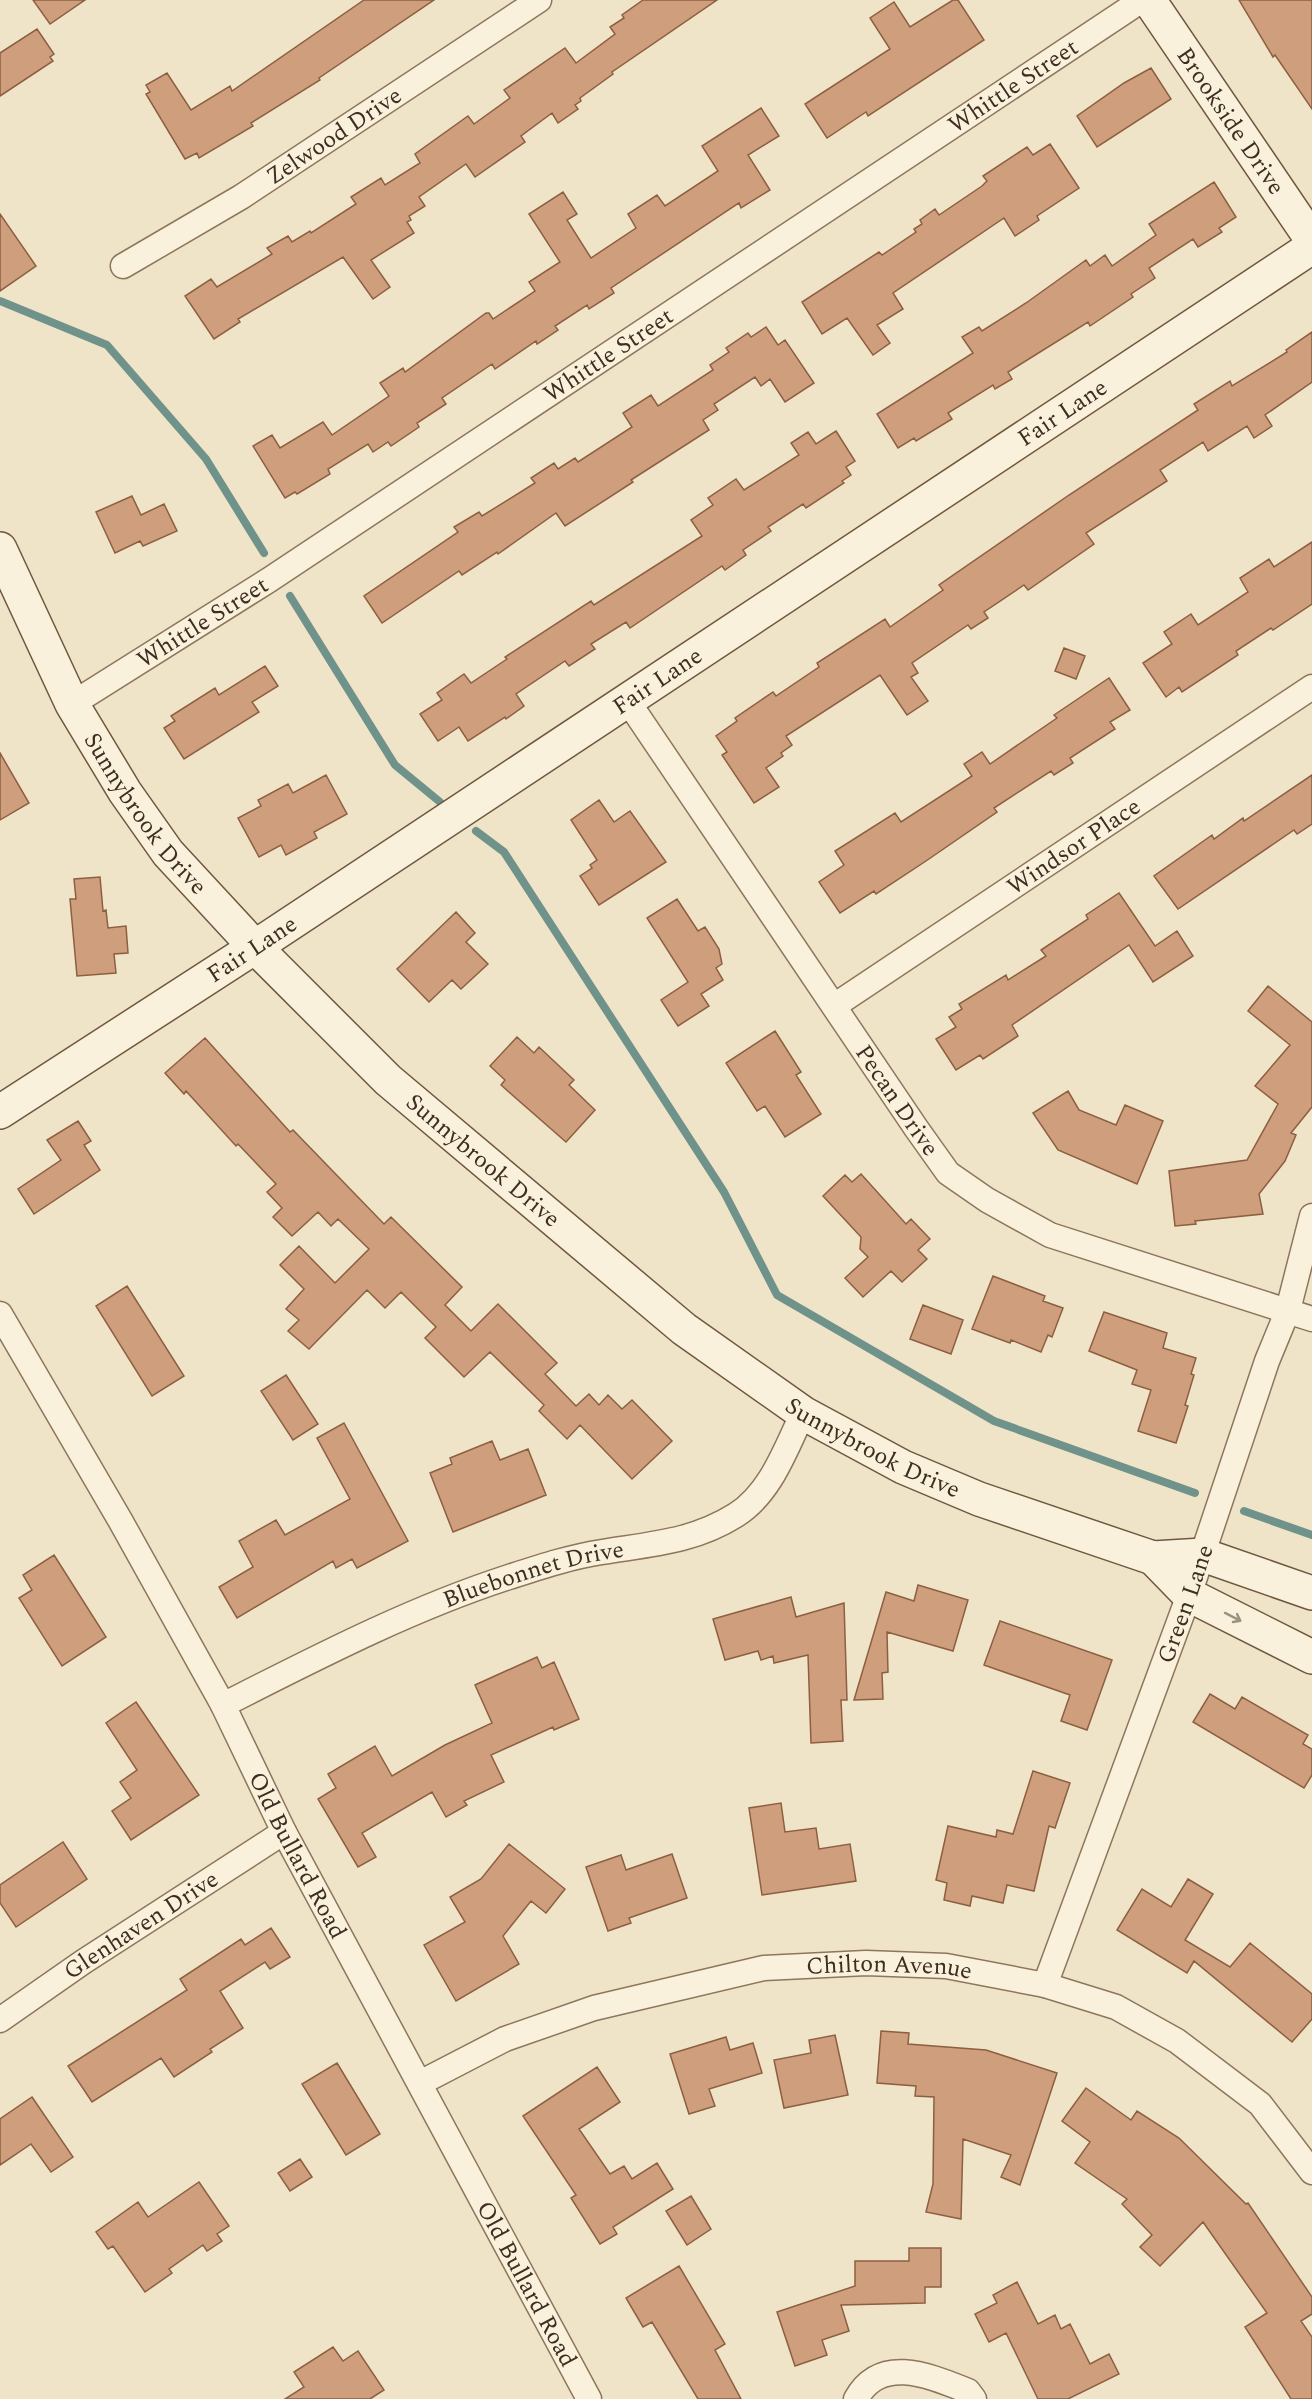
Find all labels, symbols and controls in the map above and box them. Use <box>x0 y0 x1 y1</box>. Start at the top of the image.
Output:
street label: Whittle Street <box>941 30 1086 143</box>
street label: Brookside Drive <box>1167 40 1293 203</box>
street label: Zelwood Drive <box>259 78 409 195</box>
street label: Whittle Street <box>536 299 681 412</box>
street label: Fair Lane <box>1011 370 1115 456</box>
street label: Whittle Street <box>130 568 276 678</box>
street label: Fair Lane <box>605 638 710 725</box>
street label: Sunnybrook Drive <box>74 726 215 903</box>
street label: Windsor Place <box>1000 789 1148 905</box>
street label: Fair Lane <box>200 907 305 993</box>
street label: Pecan Drive <box>846 1038 948 1164</box>
street label: Sunnybrook Drive <box>397 1085 568 1237</box>
street label: Sunnybrook Drive <box>777 1389 966 1508</box>
street label: Bluebonnet Drive <box>438 1532 626 1618</box>
street label: Green Lane <box>1148 1540 1224 1669</box>
one-way arrow <box>1224 1612 1242 1624</box>
street label: Old Bullard Road <box>239 1766 355 1946</box>
street label: Glenhaven Drive <box>56 1862 226 1989</box>
street label: Chilton Avenue <box>805 1946 975 1990</box>
street label: Old Bullard Road <box>467 2195 586 2374</box>

